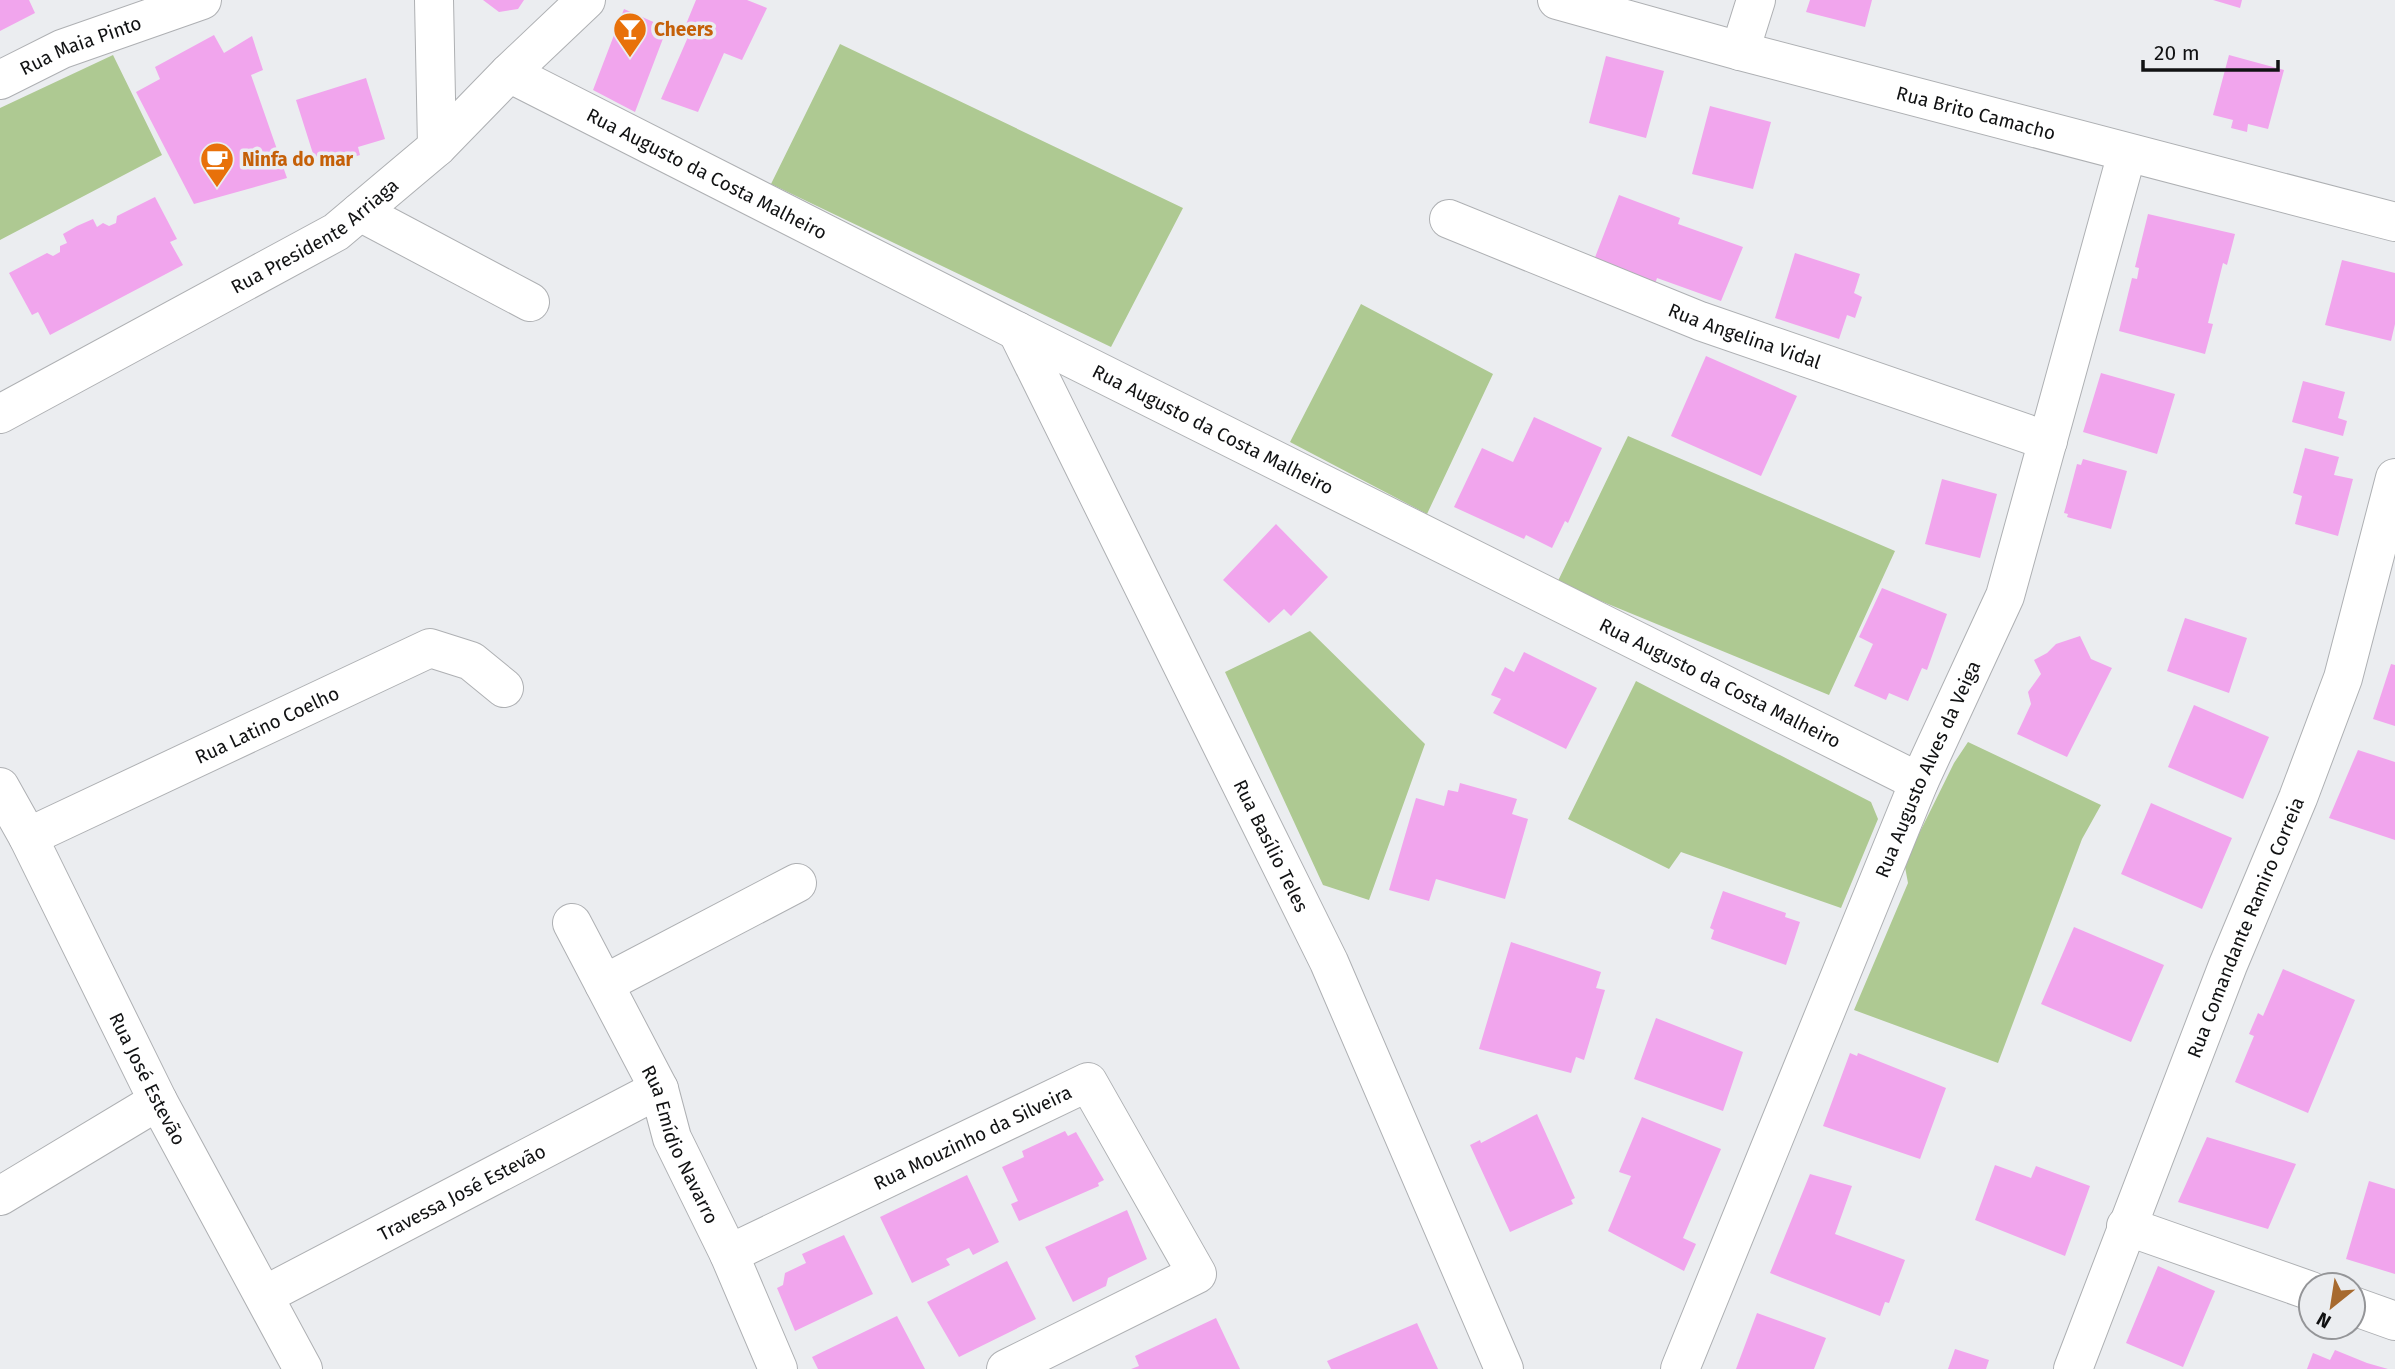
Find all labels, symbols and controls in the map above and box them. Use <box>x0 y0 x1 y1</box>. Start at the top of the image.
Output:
bar icon: Cheers <box>611 10 649 59</box>
street label: Rua Maia Pinto <box>16 11 144 80</box>
place label: Cheers <box>654 18 713 41</box>
scale bar <box>2143 28 2278 72</box>
text: 20 m <box>2154 40 2200 66</box>
street label: Rua Brito Camacho <box>1894 81 2058 144</box>
street label: Rua Augusto da Costa Malheiro <box>583 103 831 244</box>
cafe icon: Ninfa do mar <box>198 140 236 189</box>
place label: Ninfa do mar <box>242 148 354 171</box>
street label: Rua Presidente Arriaga <box>227 173 403 298</box>
street label: Rua Angelina Vidal <box>1665 298 1824 374</box>
street label: Rua Augusto da Costa Malheiro <box>1089 359 1338 499</box>
street label: Rua Augusto da Costa Malheiro <box>1596 613 1845 753</box>
street label: Rua Augusto Alves da Veiga <box>1870 657 1985 881</box>
street label: Rua Latino Coelho <box>191 681 343 768</box>
street label: Rua Basílio Teles <box>1229 775 1314 916</box>
street label: Rua Comandante Ramiro Correia <box>2182 793 2309 1061</box>
street label: Rua José Estevão <box>105 1009 191 1149</box>
street label: Rua Emídio Navarro <box>637 1061 724 1227</box>
street label: Rua Mouzinho da Silveira <box>870 1080 1075 1195</box>
street label: Travessa José Estevão <box>374 1139 549 1245</box>
north arrow <box>2297 1271 2367 1341</box>
text: N <box>2313 1307 2335 1333</box>

